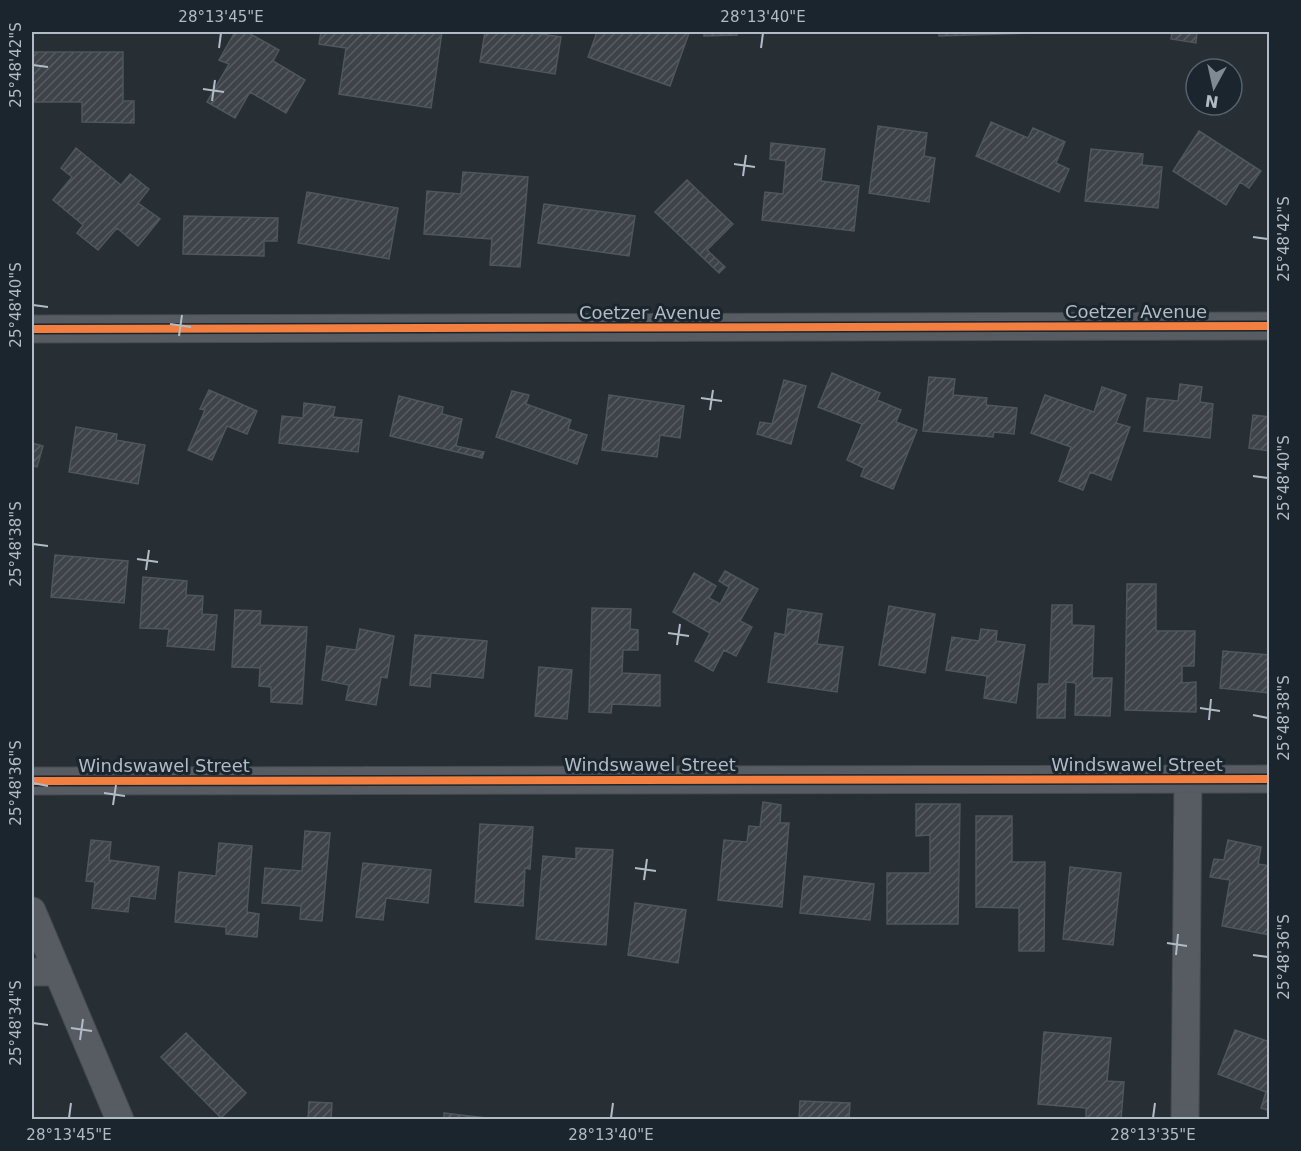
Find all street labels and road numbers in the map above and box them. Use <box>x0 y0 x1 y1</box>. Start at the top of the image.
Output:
street label: Coetzer Avenue <box>1065 301 1207 322</box>
street label: Coetzer Avenue <box>579 302 721 323</box>
street label: Windswawel Street <box>564 754 736 775</box>
street label: Windswawel Street <box>1051 754 1223 775</box>
street label: Windswawel Street <box>78 755 250 776</box>

